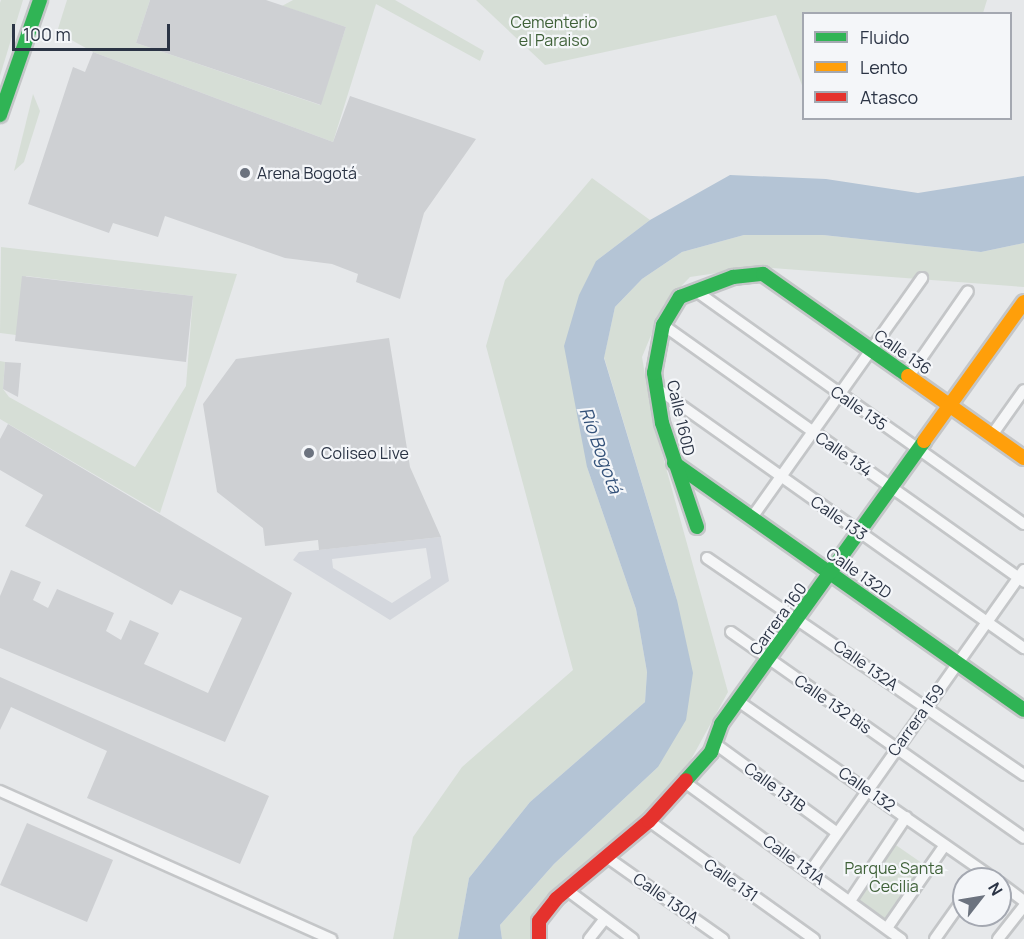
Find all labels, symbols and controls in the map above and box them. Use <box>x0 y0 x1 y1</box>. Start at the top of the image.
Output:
scale bar <box>15 12 172 50</box>
park label: Cementerio el Paraiso <box>510 12 598 50</box>
legend <box>802 12 1012 120</box>
text: 100 m <box>23 22 71 46</box>
text: Fluido <box>860 25 909 49</box>
text: Lento <box>860 55 908 79</box>
text: Atasco <box>860 85 918 109</box>
place label: Arena Bogotá <box>257 163 357 183</box>
marker: Arena Bogotá <box>238 166 252 180</box>
street label: Calle 136 <box>871 325 935 379</box>
street label: Calle 160D <box>663 378 699 458</box>
street label: Calle 135 <box>827 382 891 434</box>
water label: Río Bogotá <box>575 404 627 496</box>
street label: Calle 134 <box>812 428 876 480</box>
place label: Coliseo Live <box>321 443 409 463</box>
marker: Coliseo Live <box>302 446 316 460</box>
street label: Calle 133 <box>807 492 871 544</box>
street label: Calle 132D <box>823 544 895 602</box>
street label: Carrera 160 <box>745 579 811 659</box>
street label: Calle 132A <box>830 636 902 694</box>
street label: Calle 132 Bis <box>791 670 875 738</box>
street label: Carrera 159 <box>884 680 948 760</box>
street label: Calle 131B <box>740 758 810 816</box>
street label: Calle 132 <box>835 763 899 815</box>
street label: Calle 131A <box>759 831 829 889</box>
street label: Calle 131 <box>700 854 762 906</box>
park label: Parque Santa Cecilia <box>844 858 944 896</box>
north arrow <box>952 867 1012 927</box>
street label: Calle 130A <box>630 869 702 927</box>
text: N <box>983 878 1008 899</box>

